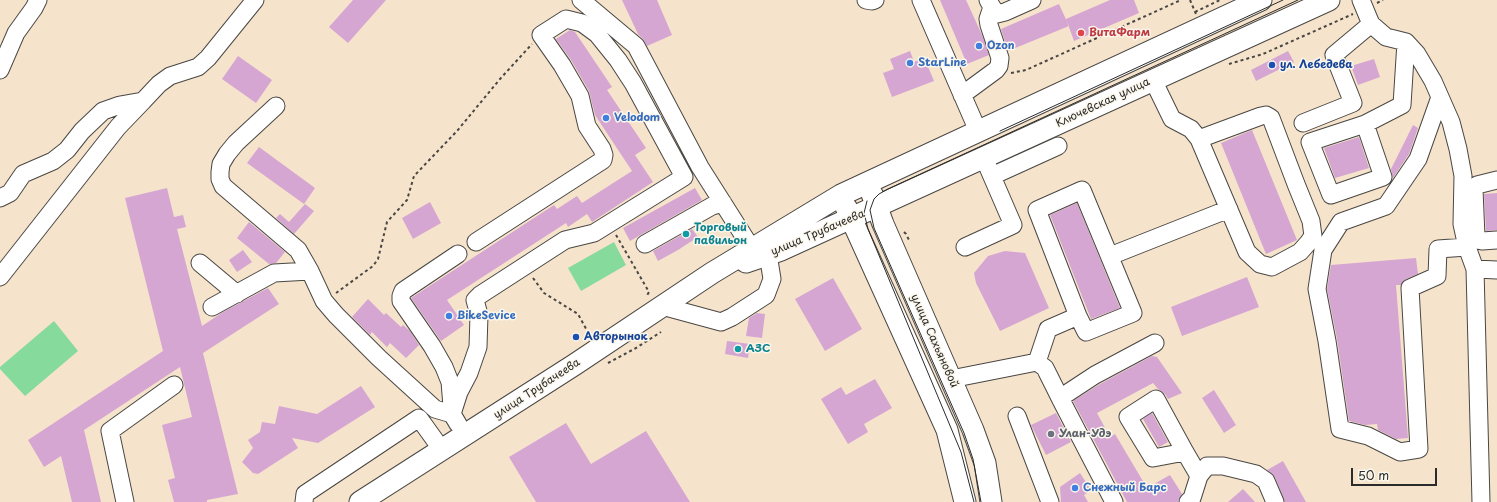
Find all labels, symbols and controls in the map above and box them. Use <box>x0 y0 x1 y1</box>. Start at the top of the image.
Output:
place label: ВитаФарм <box>1089 26 1150 40</box>
marker: ВитаФарм <box>1076 28 1086 38</box>
place label: Ozon <box>987 39 1015 53</box>
marker: Ozon <box>974 41 984 51</box>
place label: StarLine <box>918 56 967 70</box>
marker: StarLine <box>905 58 915 68</box>
place label: ул. Лебедева <box>1280 58 1353 72</box>
marker: ул. Лебедева <box>1267 60 1277 70</box>
street label: Ключевская улица <box>1054 75 1152 131</box>
place label: Velodom <box>614 111 660 125</box>
marker: Velodom <box>601 113 611 123</box>
street label: улица Трубачеева <box>769 207 867 259</box>
place label: Торговый павильон <box>694 221 747 247</box>
marker: Торговый павильон <box>681 229 691 239</box>
street label: улица Сахьяновой <box>907 292 961 390</box>
place label: BikeSevice <box>457 309 516 323</box>
marker: BikeSevice <box>444 311 454 321</box>
place label: Авторынок <box>584 330 648 344</box>
marker: Авторынок <box>571 332 581 342</box>
place label: АЗС <box>746 342 770 356</box>
marker: АЗС <box>733 344 743 354</box>
street label: улица Трубачеева <box>491 356 583 422</box>
place label: Улан-Удэ <box>1059 427 1111 441</box>
marker: Улан-Удэ <box>1046 429 1056 439</box>
scale bar <box>1353 460 1439 486</box>
text: 50 m <box>1358 466 1389 484</box>
place label: Снежный Барс <box>1083 481 1167 495</box>
marker: Снежный Барс <box>1070 483 1080 493</box>

